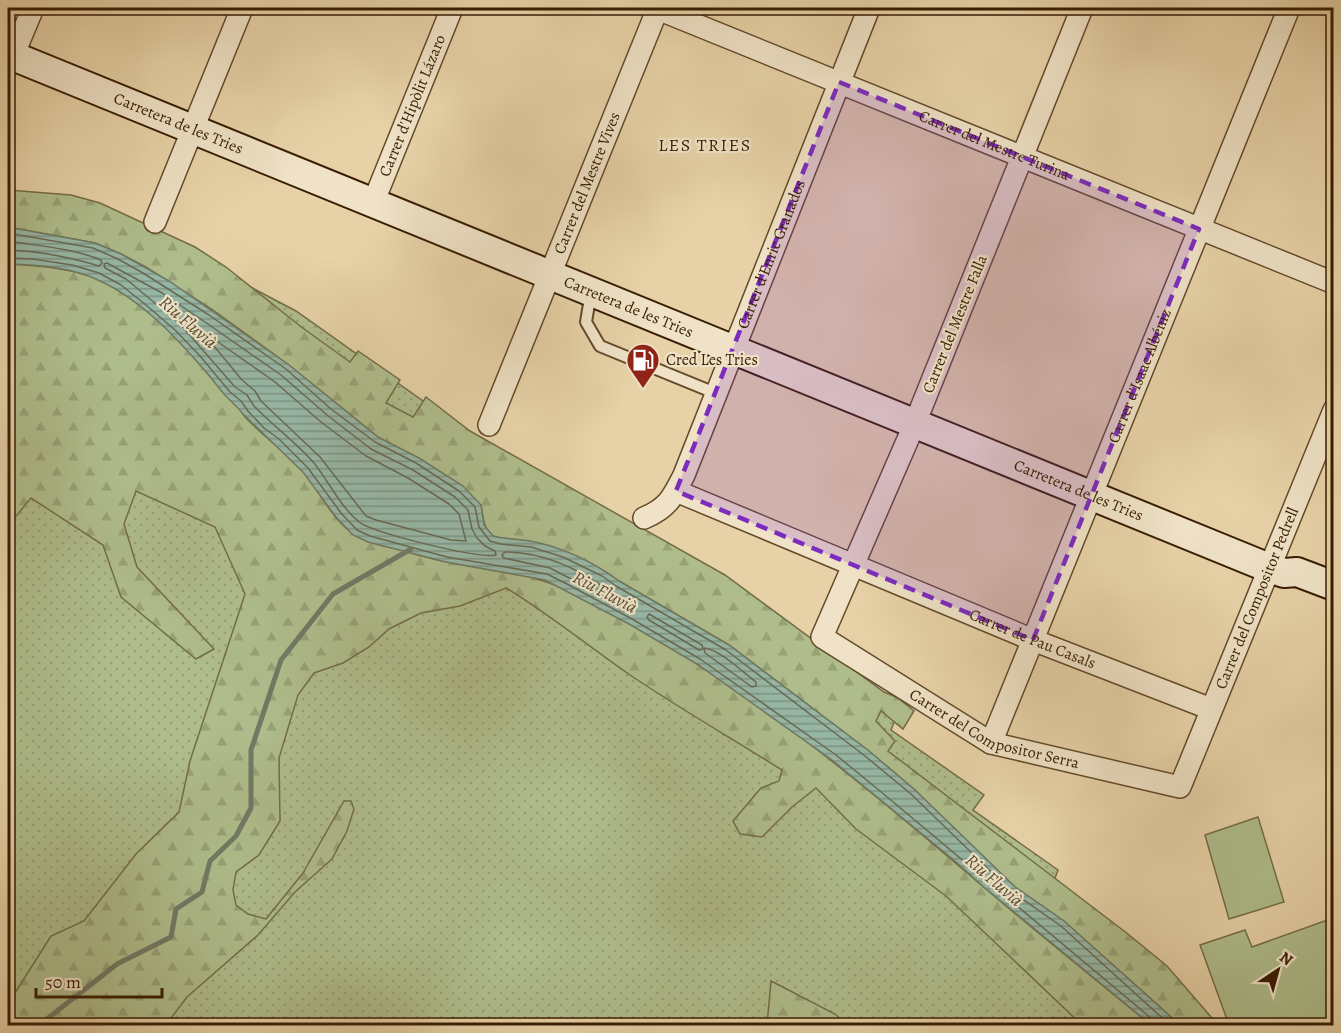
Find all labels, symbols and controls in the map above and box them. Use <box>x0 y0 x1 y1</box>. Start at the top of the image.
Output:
street label: Carrer d'Hipòlit Lázaro <box>374 31 451 180</box>
street label: Carretera de les Tries <box>110 87 246 160</box>
street label: Carrer del Mestre Turina <box>915 105 1074 186</box>
street label: Carrer del Mestre Vives <box>548 109 626 257</box>
district label: LES TRIES <box>658 133 752 157</box>
street label: Carrer d'Enric Granados <box>732 176 811 332</box>
street label: Carrer del Mestre Falla <box>917 251 993 397</box>
street label: Carretera de les Tries <box>560 271 696 343</box>
water label: Riu Fluvià <box>154 290 222 354</box>
street label: Carrer d'Isaac Albéniz <box>1103 306 1177 447</box>
fuel station icon: Cred Les Tries <box>625 342 661 389</box>
place label: Cred Les Tries <box>666 349 758 371</box>
street label: Carretera de les Tries <box>1010 454 1147 527</box>
street label: Carrer del Compositor Pedrell <box>1210 504 1304 693</box>
water label: Riu Fluvià <box>569 565 641 619</box>
street label: Carrer de Pau Casals <box>966 604 1099 674</box>
street label: Carrer del Compositor Serra <box>905 683 1082 774</box>
water label: Riu Fluvià <box>960 848 1028 912</box>
north arrow <box>1248 940 1308 1000</box>
text: N <box>1275 946 1298 971</box>
scale bar <box>36 961 162 999</box>
text: 50 m <box>45 970 81 994</box>

